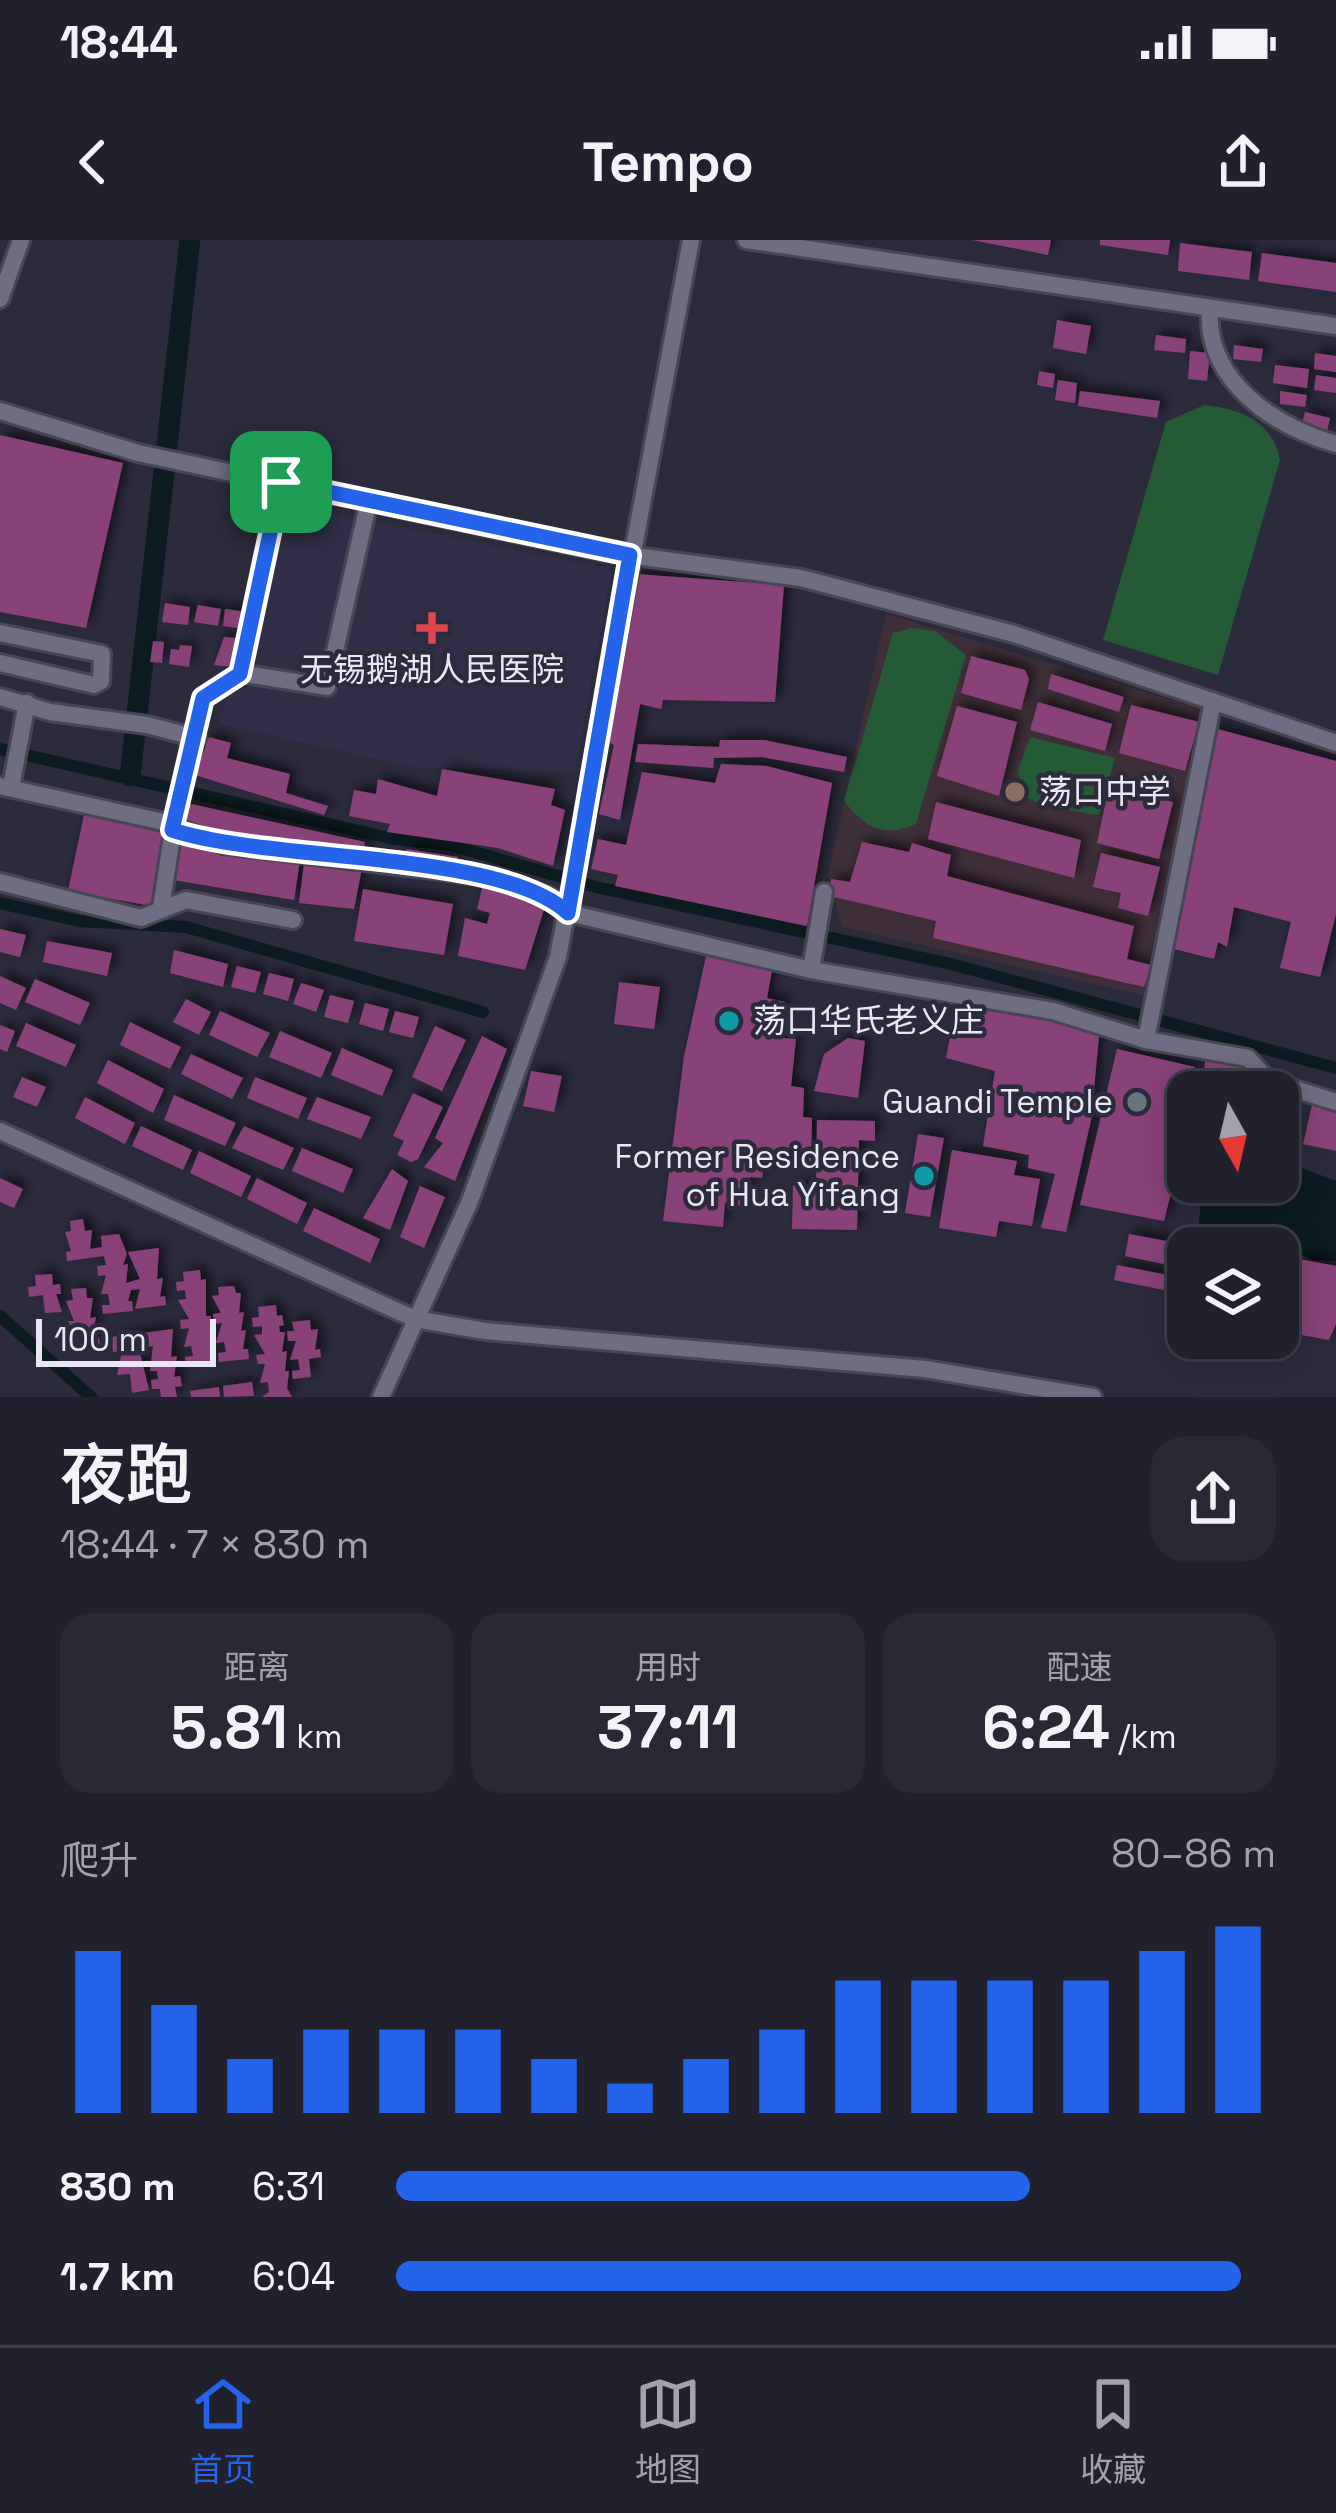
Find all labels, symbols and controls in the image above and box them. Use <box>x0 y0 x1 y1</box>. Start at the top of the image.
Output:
text: 18:44 <box>60 14 178 71</box>
text: Tempo <box>582 128 754 197</box>
icon: back <box>60 129 126 195</box>
icon: share <box>1210 129 1276 195</box>
pin <box>230 431 332 533</box>
icon: arrive <box>248 449 314 515</box>
marker: 无锡鹅湖人民医院 <box>416 612 448 644</box>
place label: 无锡鹅湖人民医院 <box>300 649 564 691</box>
place label: 荡口中学 <box>1039 771 1171 813</box>
marker: 荡口中学 <box>1002 779 1028 805</box>
place label: 荡口华氏老义庄 <box>753 1000 984 1042</box>
marker: 荡口华氏老义庄 <box>716 1008 742 1034</box>
north arrow <box>1167 1071 1299 1203</box>
map controls <box>1167 1071 1299 1359</box>
place label: Guandi Temple <box>882 1081 1113 1123</box>
marker: Guandi Temple <box>1124 1089 1150 1115</box>
place label: Former Residence of Hua Yifang <box>615 1136 900 1216</box>
marker: Former Residence of Hua Yifang <box>911 1163 937 1189</box>
button: layers <box>1167 1227 1299 1359</box>
scale bar <box>36 1313 216 1366</box>
text: 100 m <box>54 1319 147 1361</box>
text: 夜跑 <box>60 1433 192 1517</box>
button: share <box>1150 1436 1276 1562</box>
text: 18:44 · 7 × 830 m <box>60 1520 369 1569</box>
text: 距离 <box>224 1647 290 1689</box>
text: 用时 <box>635 1647 701 1689</box>
text: 配速 <box>1046 1647 1112 1689</box>
text: 5.81 <box>171 1689 288 1766</box>
text: 37:11 <box>597 1689 739 1766</box>
text: 6:24 <box>982 1689 1110 1766</box>
text: km <box>288 1716 342 1758</box>
text: /km <box>1110 1716 1177 1758</box>
text: 80–86 m <box>1111 1829 1276 1878</box>
text: 爬升 <box>60 1836 138 1885</box>
text: 830 m <box>60 2162 176 2211</box>
text: 6:31 <box>252 2162 325 2211</box>
text: 1.7 km <box>60 2252 175 2301</box>
text: 6:04 <box>252 2252 335 2301</box>
tab: 首页 <box>190 2371 256 2491</box>
tab: 地图 <box>635 2371 701 2491</box>
tab: 收藏 <box>1080 2371 1146 2491</box>

